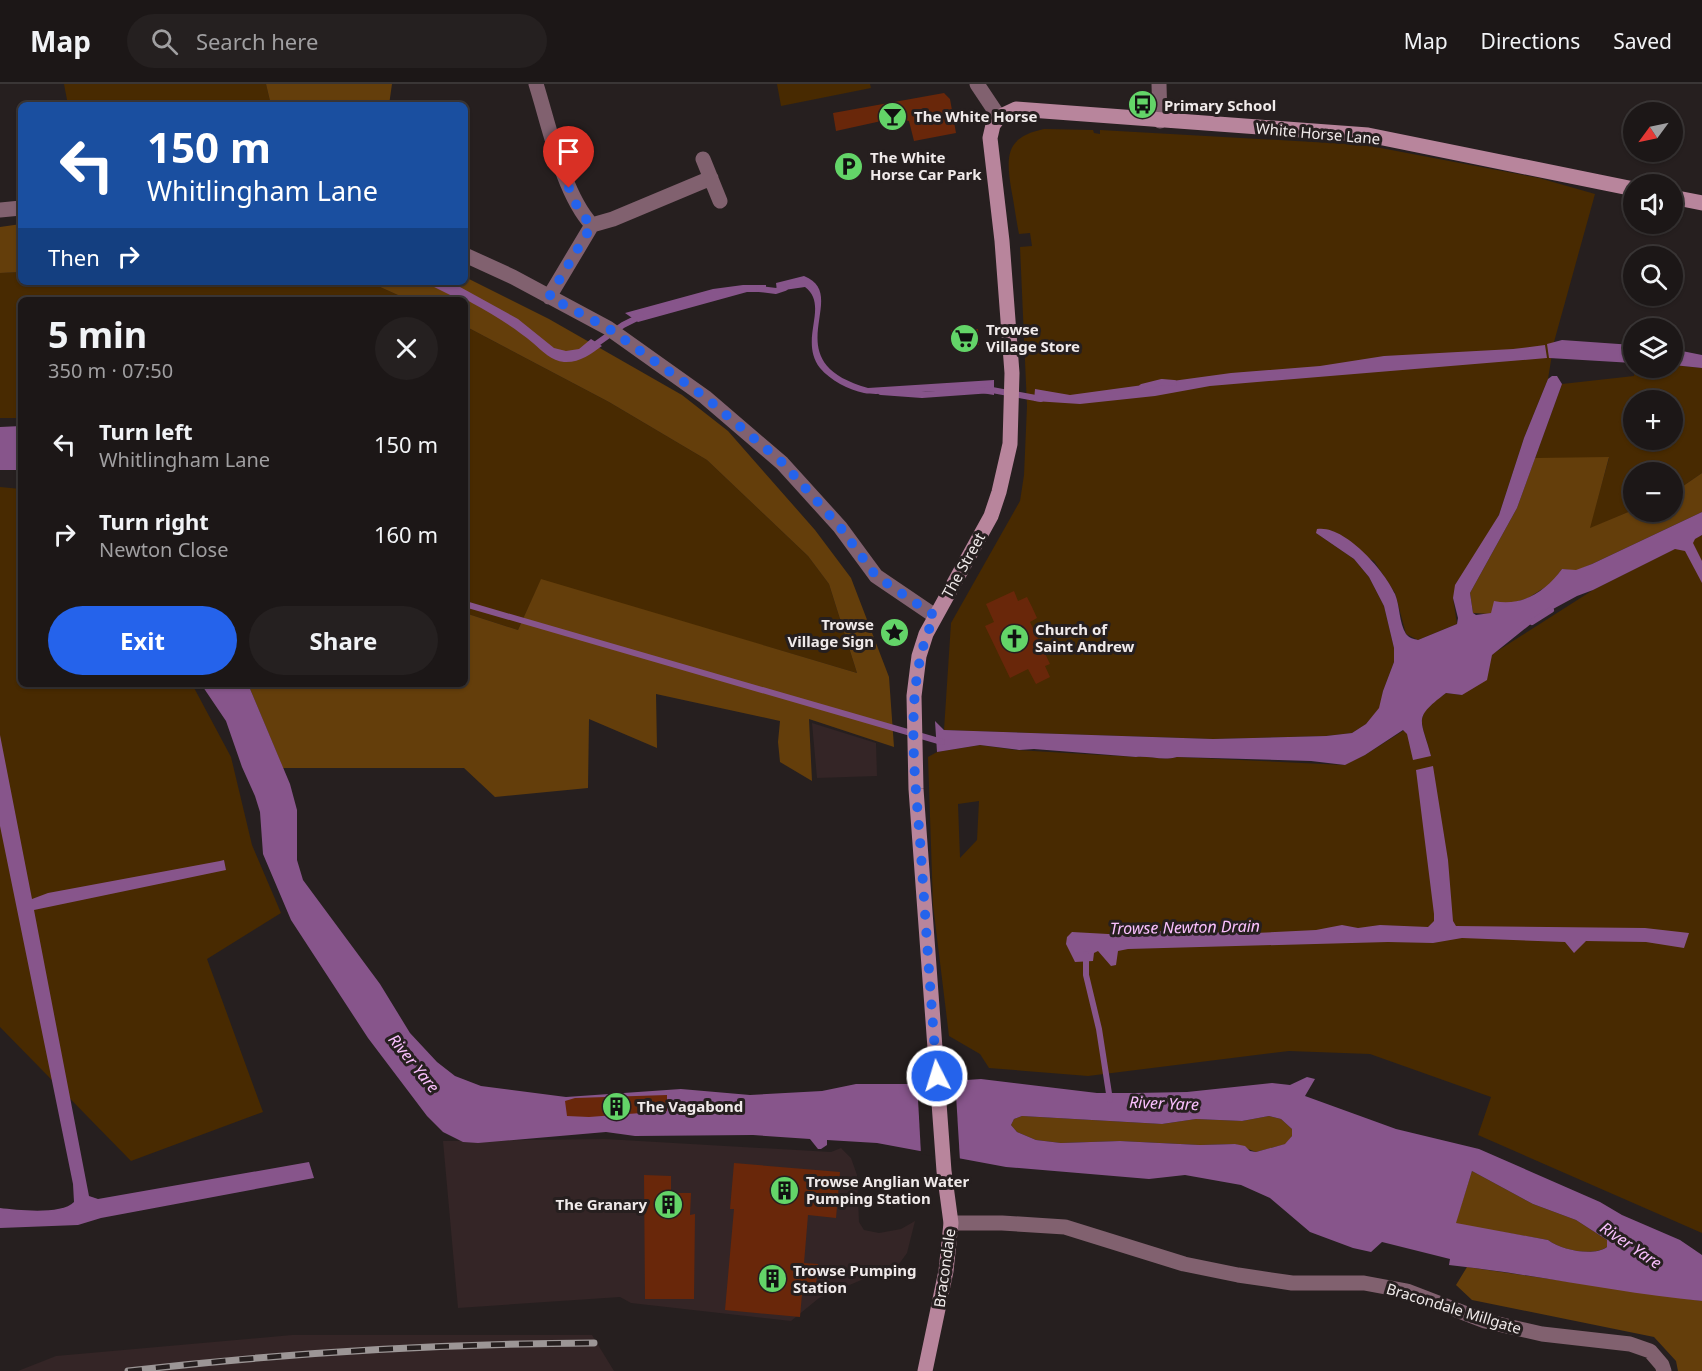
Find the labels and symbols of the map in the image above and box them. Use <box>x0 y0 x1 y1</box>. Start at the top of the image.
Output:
bus stop icon: Primary School <box>1127 89 1159 121</box>
place label: Primary School <box>1164 95 1276 115</box>
bar icon: The White Horse <box>877 100 909 132</box>
north arrow <box>1623 102 1683 162</box>
place label: The White Horse <box>914 106 1037 126</box>
street label: White Horse Lane <box>1255 118 1381 148</box>
pin <box>543 126 594 188</box>
place label: The White Horse Car Park <box>870 147 982 184</box>
parking icon: The White Horse Car Park <box>833 150 865 182</box>
place label: Trowse Village Store <box>986 319 1080 356</box>
supermarket icon: Trowse Village Store <box>949 322 981 354</box>
street label: The Street <box>937 528 989 601</box>
place label: Trowse Village Sign <box>788 614 874 651</box>
place icon: Trowse Village Sign <box>879 617 911 649</box>
place label: Church of Saint Andrew <box>1035 619 1135 656</box>
church icon: Church of Saint Andrew <box>998 622 1030 654</box>
water label: Trowse Newton Drain <box>1110 915 1260 939</box>
water label: River Yare <box>384 1029 445 1097</box>
position arrow <box>905 1044 969 1108</box>
building icon: The Vagabond <box>600 1090 632 1122</box>
water label: River Yare <box>1129 1091 1199 1115</box>
place label: The Vagabond <box>637 1096 743 1116</box>
place label: Trowse Anglian Water Pumping Station <box>806 1171 969 1208</box>
building icon: Trowse Anglian Water Pumping Station <box>769 1174 801 1206</box>
building icon: The Granary <box>652 1188 684 1220</box>
place label: The Granary <box>555 1194 647 1214</box>
water label: River Yare <box>1596 1216 1666 1274</box>
street label: Bracondale <box>929 1227 959 1309</box>
place label: Trowse Pumping Station <box>793 1260 917 1297</box>
building icon: Trowse Pumping Station <box>756 1263 788 1295</box>
street label: Bracondale Millgate <box>1384 1278 1524 1338</box>

